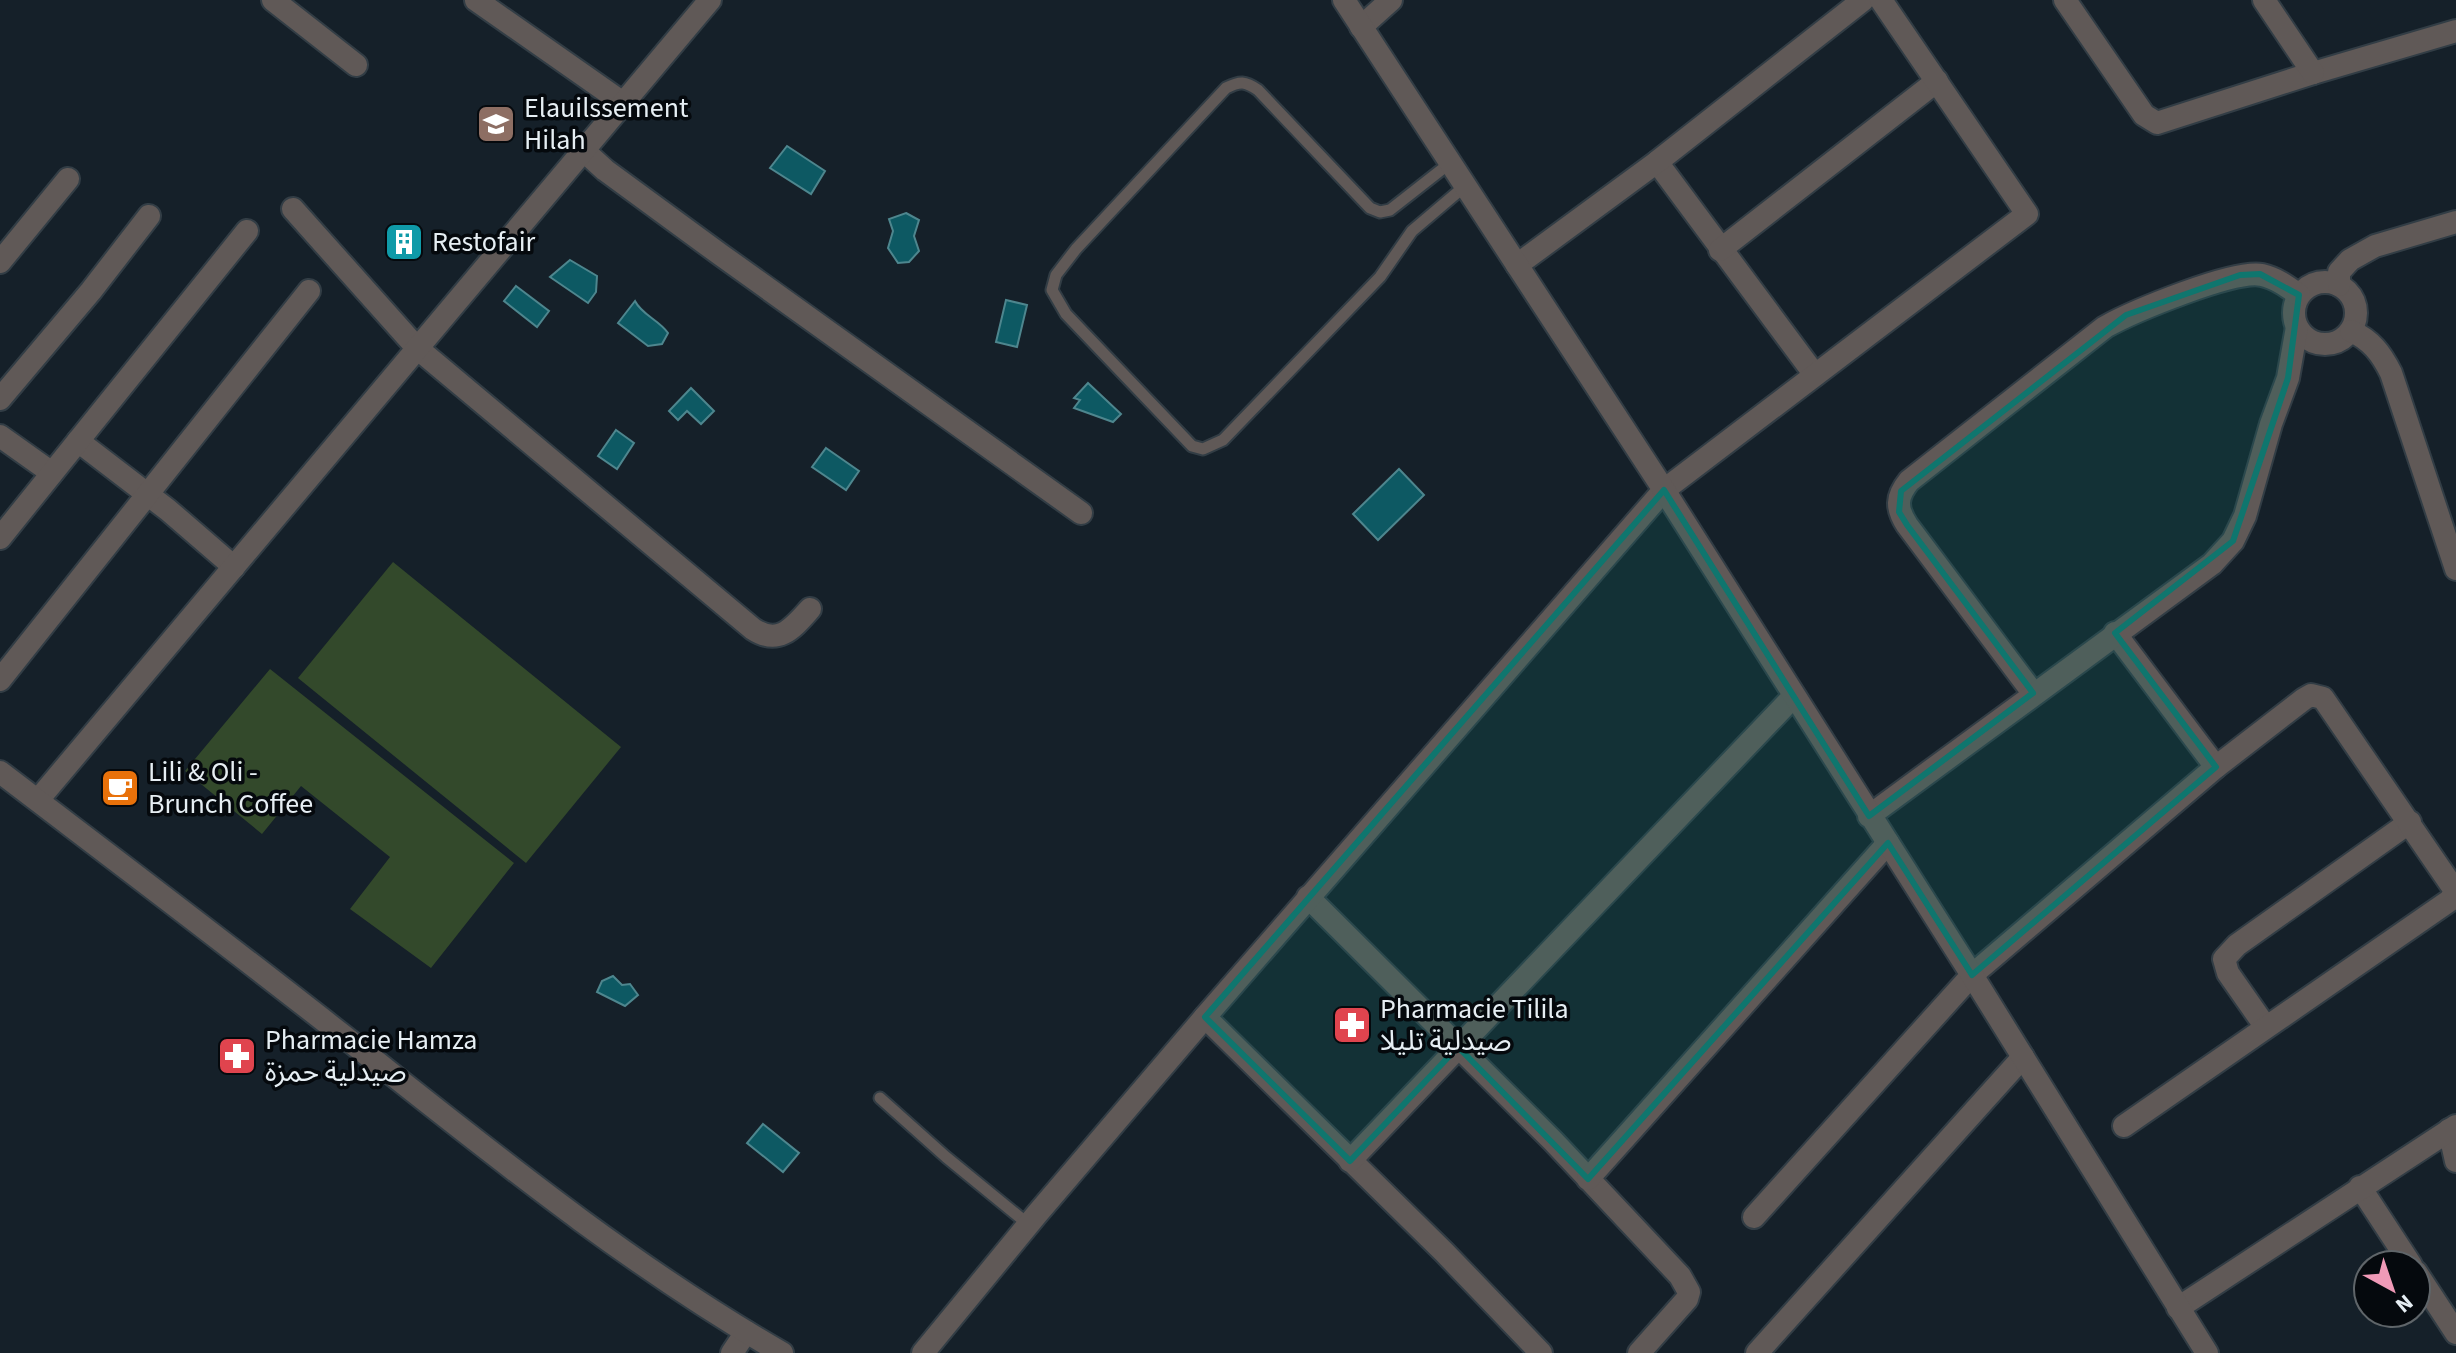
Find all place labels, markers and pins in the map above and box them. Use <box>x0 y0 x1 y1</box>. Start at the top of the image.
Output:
place label: Elauilssement Hilah <box>524 88 689 160</box>
school or university icon: Elauilssement Hilah <box>475 103 517 145</box>
building icon: Restofair <box>383 221 425 263</box>
place label: Restofair <box>432 222 536 262</box>
place label: Lili & Oli - Brunch Coffee <box>148 752 313 824</box>
cafe icon: Lili & Oli - Brunch Coffee <box>99 767 141 809</box>
place label: Pharmacie Tilila صيدلية تليلا <box>1380 989 1569 1061</box>
pharmacy icon: Pharmacie Tilila صيدلية تليلا <box>1331 1004 1373 1046</box>
place label: Pharmacie Hamza صيدلية حمزة <box>265 1020 477 1092</box>
pharmacy icon: Pharmacie Hamza صيدلية حمزة <box>216 1035 258 1077</box>

